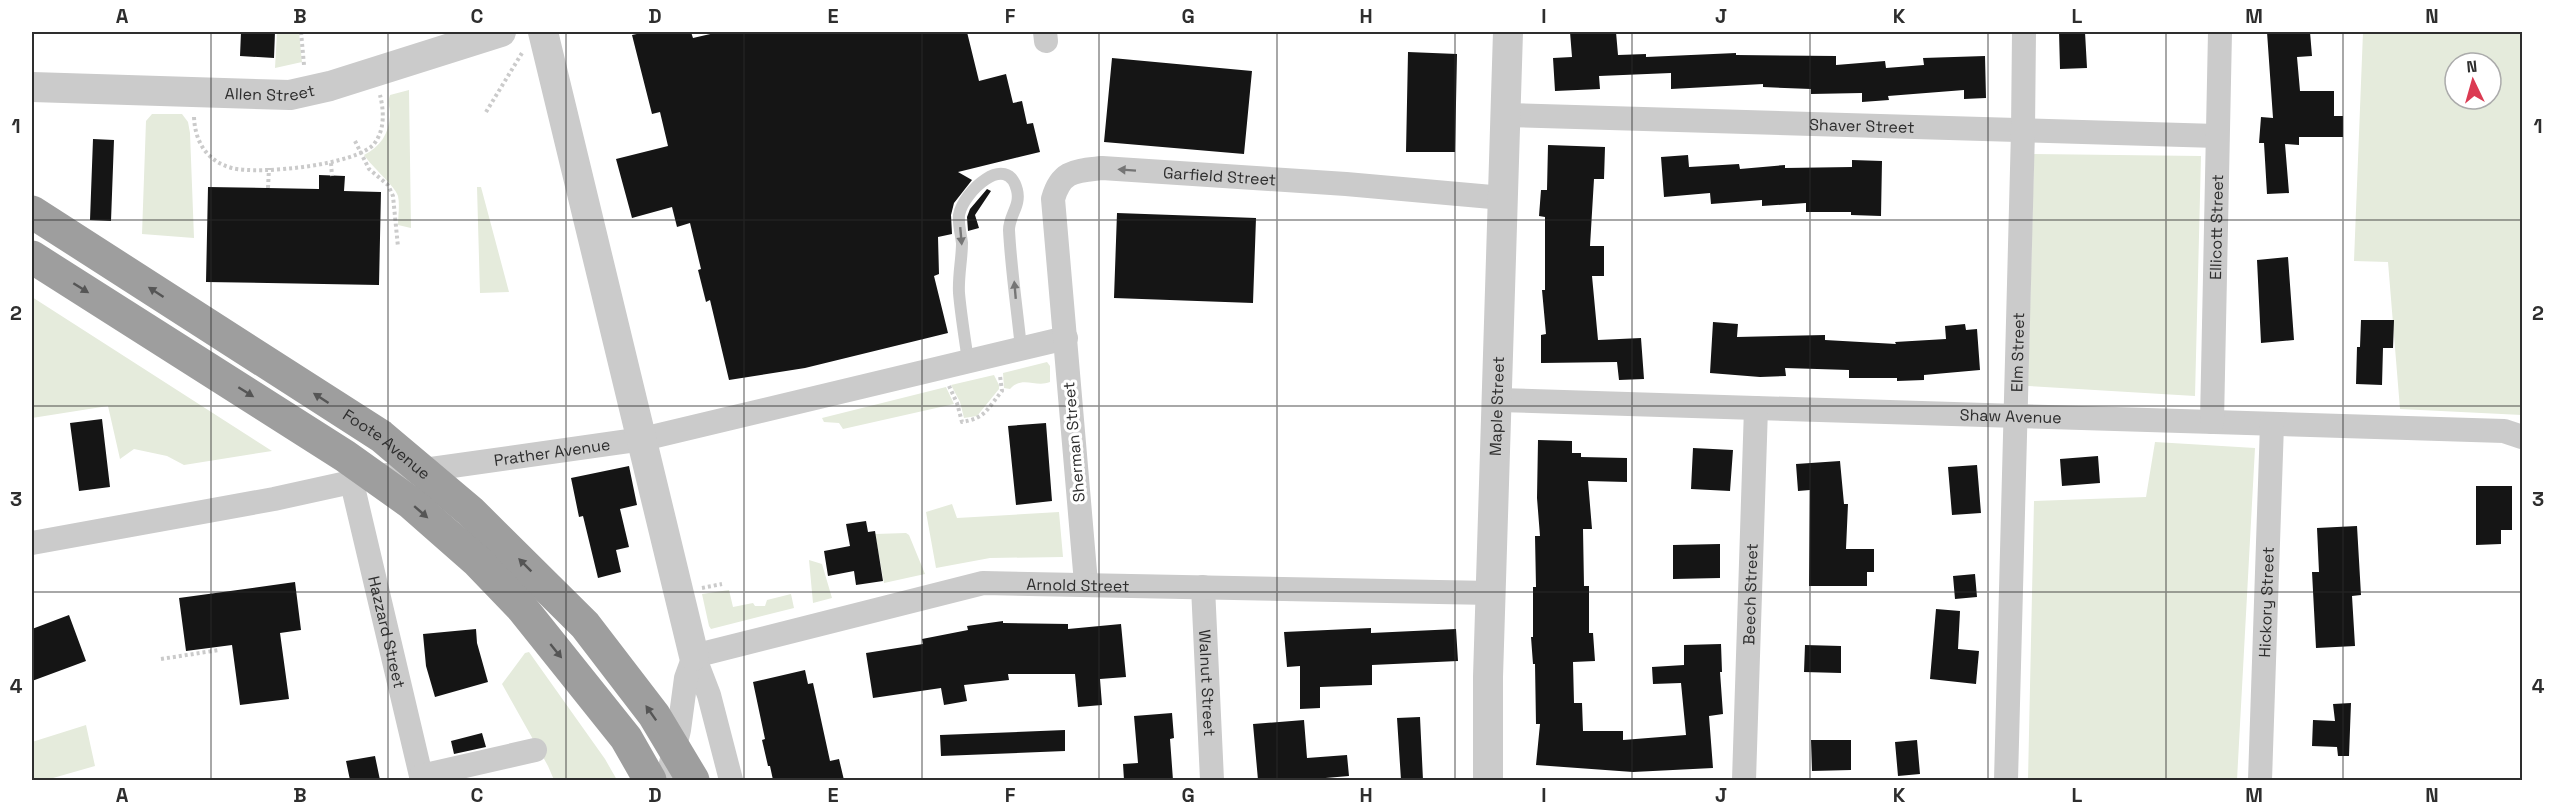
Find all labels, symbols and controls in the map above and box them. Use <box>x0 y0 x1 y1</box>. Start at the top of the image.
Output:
text: A <box>116 3 129 29</box>
text: B <box>293 3 307 29</box>
text: C <box>471 3 484 29</box>
text: D <box>648 3 662 29</box>
text: E <box>827 3 839 29</box>
text: F <box>1005 3 1016 29</box>
text: G <box>1181 3 1195 29</box>
text: H <box>1359 3 1373 29</box>
text: I <box>1541 3 1547 29</box>
text: J <box>1715 3 1727 29</box>
text: K <box>1893 3 1906 29</box>
text: L <box>2072 3 2083 29</box>
text: M <box>2245 3 2263 29</box>
text: N <box>2425 3 2439 29</box>
north arrow <box>2443 51 2503 111</box>
text: N <box>2465 56 2478 77</box>
street label: Allen Street <box>224 79 317 105</box>
text: 1 <box>11 113 21 139</box>
street label: Shaver Street <box>1809 113 1915 138</box>
text: 1 <box>2533 113 2543 139</box>
street label: Garfield Street <box>1162 162 1277 190</box>
one-way arrow <box>1118 165 1137 175</box>
street label: Ellicott Street <box>2204 174 2228 280</box>
one-way arrow <box>956 226 966 245</box>
one-way arrow <box>1010 281 1020 300</box>
one-way arrow <box>73 283 89 294</box>
one-way arrow <box>148 287 165 298</box>
text: 2 <box>10 300 22 326</box>
text: 2 <box>2532 300 2544 326</box>
street label: Elm Street <box>2006 312 2029 392</box>
street label: Maple Street <box>1484 356 1508 456</box>
street label: Sherman Street <box>1058 381 1090 503</box>
one-way arrow <box>237 387 254 398</box>
one-way arrow <box>312 392 329 403</box>
street label: Foote Avenue <box>339 404 435 484</box>
street label: Shaw Avenue <box>1959 404 2062 428</box>
street label: Prather Avenue <box>492 433 611 470</box>
text: 3 <box>10 486 22 512</box>
text: 3 <box>2532 486 2544 512</box>
one-way arrow <box>413 505 428 519</box>
street label: Beech Street <box>1738 543 1762 645</box>
street label: Hickory Street <box>2254 546 2278 658</box>
one-way arrow <box>517 558 532 572</box>
street label: Arnold Street <box>1026 573 1130 596</box>
street label: Hazzard Street <box>364 574 410 690</box>
street label: Walnut Street <box>1194 629 1220 737</box>
one-way arrow <box>550 643 563 659</box>
text: 4 <box>10 673 23 699</box>
text: 4 <box>2532 673 2545 699</box>
one-way arrow <box>645 705 657 721</box>
text: A <box>116 782 129 808</box>
text: B <box>293 782 307 808</box>
text: C <box>471 782 484 808</box>
text: D <box>648 782 662 808</box>
text: E <box>827 782 839 808</box>
text: F <box>1005 782 1016 808</box>
text: G <box>1181 782 1195 808</box>
text: H <box>1359 782 1373 808</box>
text: I <box>1541 782 1547 808</box>
text: J <box>1715 782 1727 808</box>
text: K <box>1893 782 1906 808</box>
text: L <box>2072 782 2083 808</box>
text: M <box>2245 782 2263 808</box>
text: N <box>2425 782 2439 808</box>

